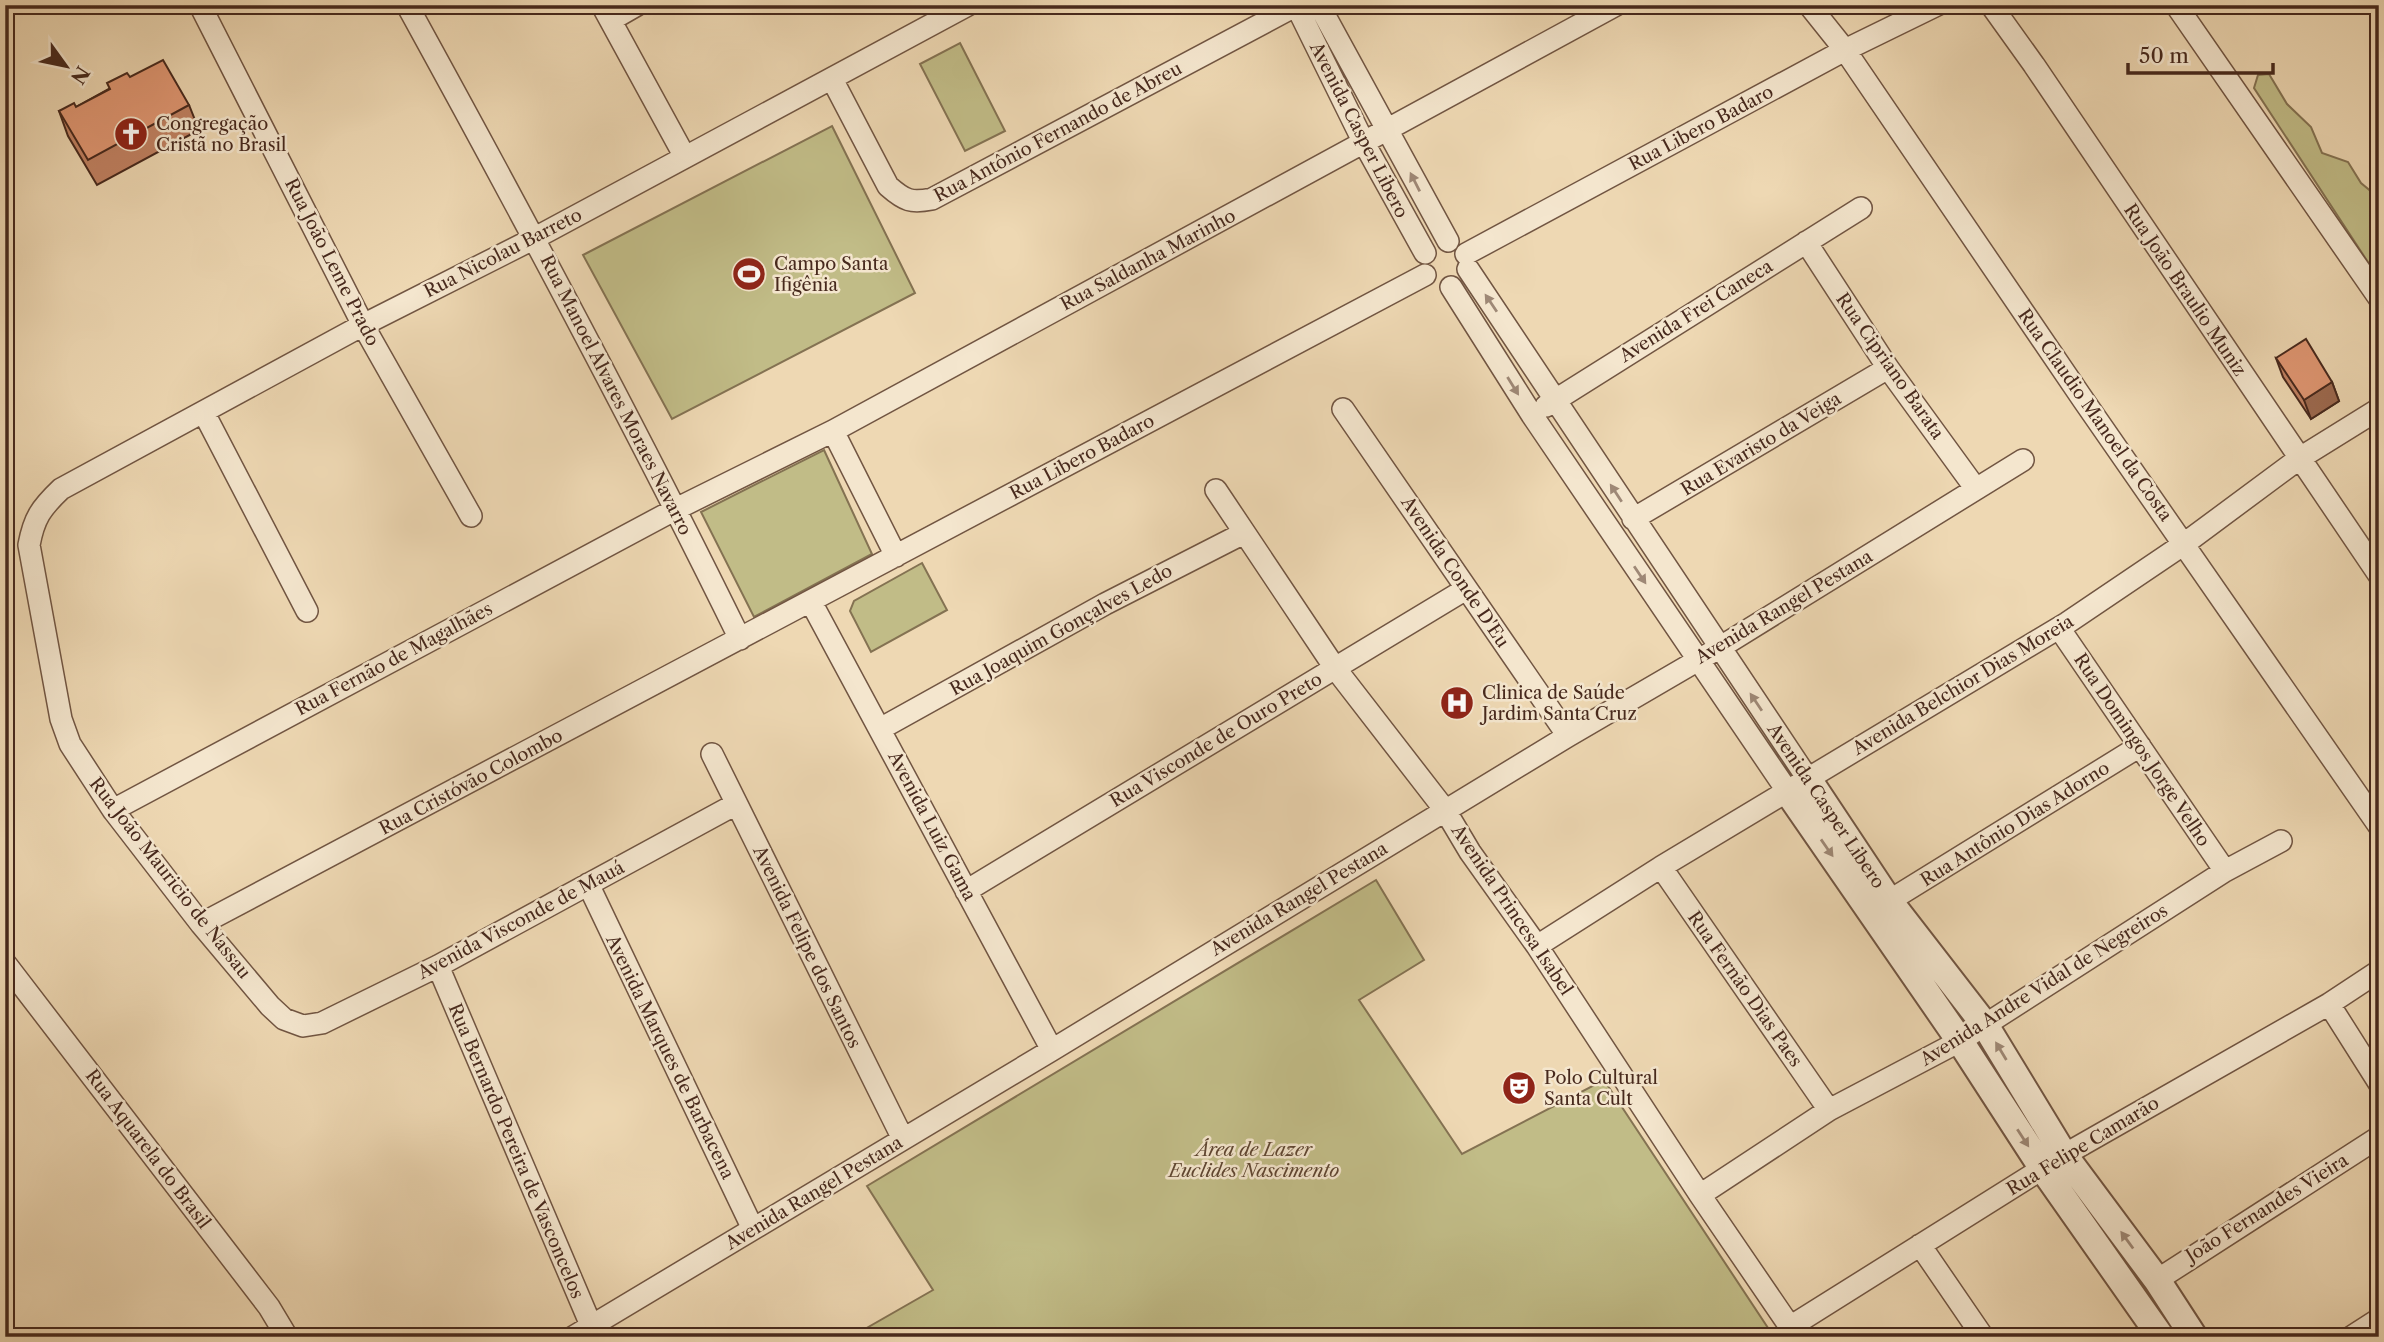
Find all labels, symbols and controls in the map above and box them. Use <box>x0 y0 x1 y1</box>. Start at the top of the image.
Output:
north arrow <box>32 32 102 102</box>
scale bar <box>2128 32 2274 76</box>
street label: Avenida Casper Libero <box>1305 38 1413 222</box>
text: 50 m <box>2139 43 2189 68</box>
street label: Rua Antônio Fernando de Abreu <box>930 57 1186 207</box>
text: N <box>66 62 94 88</box>
street label: Rua Libero Badaro <box>1625 81 1777 175</box>
place label: Congregação Cristã no Brasil <box>156 113 286 156</box>
church icon: Congregação Cristã no Brasil <box>112 115 150 153</box>
one-way arrow <box>1409 171 1421 191</box>
street label: Rua João Leme Prado <box>280 174 384 350</box>
street label: Rua João Braulio Muniz <box>2119 200 2251 380</box>
street label: Rua Nicolau Barreto <box>420 204 586 302</box>
street label: Rua Saldanha Marinho <box>1057 204 1239 316</box>
street label: Rua Manoel Alvares Moraes Navarro <box>535 251 697 539</box>
place label: Campo Santa Ifigênia <box>774 253 889 296</box>
sports icon: Campo Santa Ifigênia <box>730 255 768 293</box>
street label: Avenida Frei Caneca <box>1615 255 1777 368</box>
street label: Rua Cipriano Barata <box>1831 289 1949 444</box>
one-way arrow <box>1484 293 1497 313</box>
street label: Rua Claudio Manoel da Costa <box>2013 305 2177 526</box>
one-way arrow <box>1507 376 1520 395</box>
street label: Rua Evaristo da Veiga <box>1677 387 1845 500</box>
street label: Rua Libero Badaro <box>1006 410 1158 504</box>
one-way arrow <box>1609 483 1622 503</box>
street label: Avenida Conde D'Eu <box>1396 492 1514 652</box>
street label: Avenida Rangel Pestana <box>1691 545 1877 669</box>
street label: Rua Joaquim Gonçalves Ledo <box>946 560 1176 700</box>
one-way arrow <box>1633 565 1646 584</box>
street label: Rua Fernão de Magalhães <box>292 598 496 720</box>
street label: Avenida Belchior Dias Moreia <box>1848 610 2078 760</box>
street label: Rua Domingos Jorge Velho <box>2069 649 2215 851</box>
street label: Rua Visconde de Ouro Preto <box>1106 668 1326 812</box>
place label: Clinica de Saúde Jardim Santa Cruz <box>1479 682 1637 725</box>
hospital icon: Clinica de Saúde Jardim Santa Cruz <box>1438 684 1476 722</box>
one-way arrow <box>1749 693 1763 711</box>
street label: Avenida Casper Libero <box>1762 718 1889 893</box>
street label: Rua Cristóvão Colombo <box>376 724 566 840</box>
street label: Avenida Luiz Gama <box>883 747 981 905</box>
street label: Rua Antônio Dias Adorno <box>1916 757 2114 891</box>
street label: Rua João Mauricio de Nassau <box>85 773 255 983</box>
street label: Avenida Princesa Isabel <box>1446 820 1577 1000</box>
street label: Avenida Rangel Pestana <box>1206 837 1392 961</box>
one-way arrow <box>1820 839 1834 857</box>
street label: Avenida Felipe dos Santos <box>748 841 866 1052</box>
street label: Avenida Visconde de Mauá <box>413 856 628 984</box>
street label: Avenida Andre Vidal de Negreiros <box>1915 899 2172 1071</box>
street label: Rua Fernão Dias Paes <box>1683 907 1807 1071</box>
street label: Avenida Marques de Barbacena <box>601 930 739 1183</box>
street label: Rua Bernardo Pereira de Vasconcelos <box>444 1000 588 1302</box>
one-way arrow <box>1995 1042 2007 1061</box>
street label: Rua Aquarela do Brasil <box>81 1065 215 1233</box>
place label: Polo Cultural Santa Cult <box>1544 1067 1658 1110</box>
theatre icon: Polo Cultural Santa Cult <box>1500 1069 1538 1107</box>
street label: Rua Felipe Camarão <box>2003 1092 2163 1200</box>
one-way arrow <box>2016 1128 2029 1147</box>
street label: Avenida Rangel Pestana <box>721 1131 907 1255</box>
park label: Área de Lazer Euclides Nascimento <box>1167 1138 1339 1182</box>
street label: João Fernandes Vieira <box>2179 1149 2353 1269</box>
one-way arrow <box>2120 1231 2134 1249</box>

